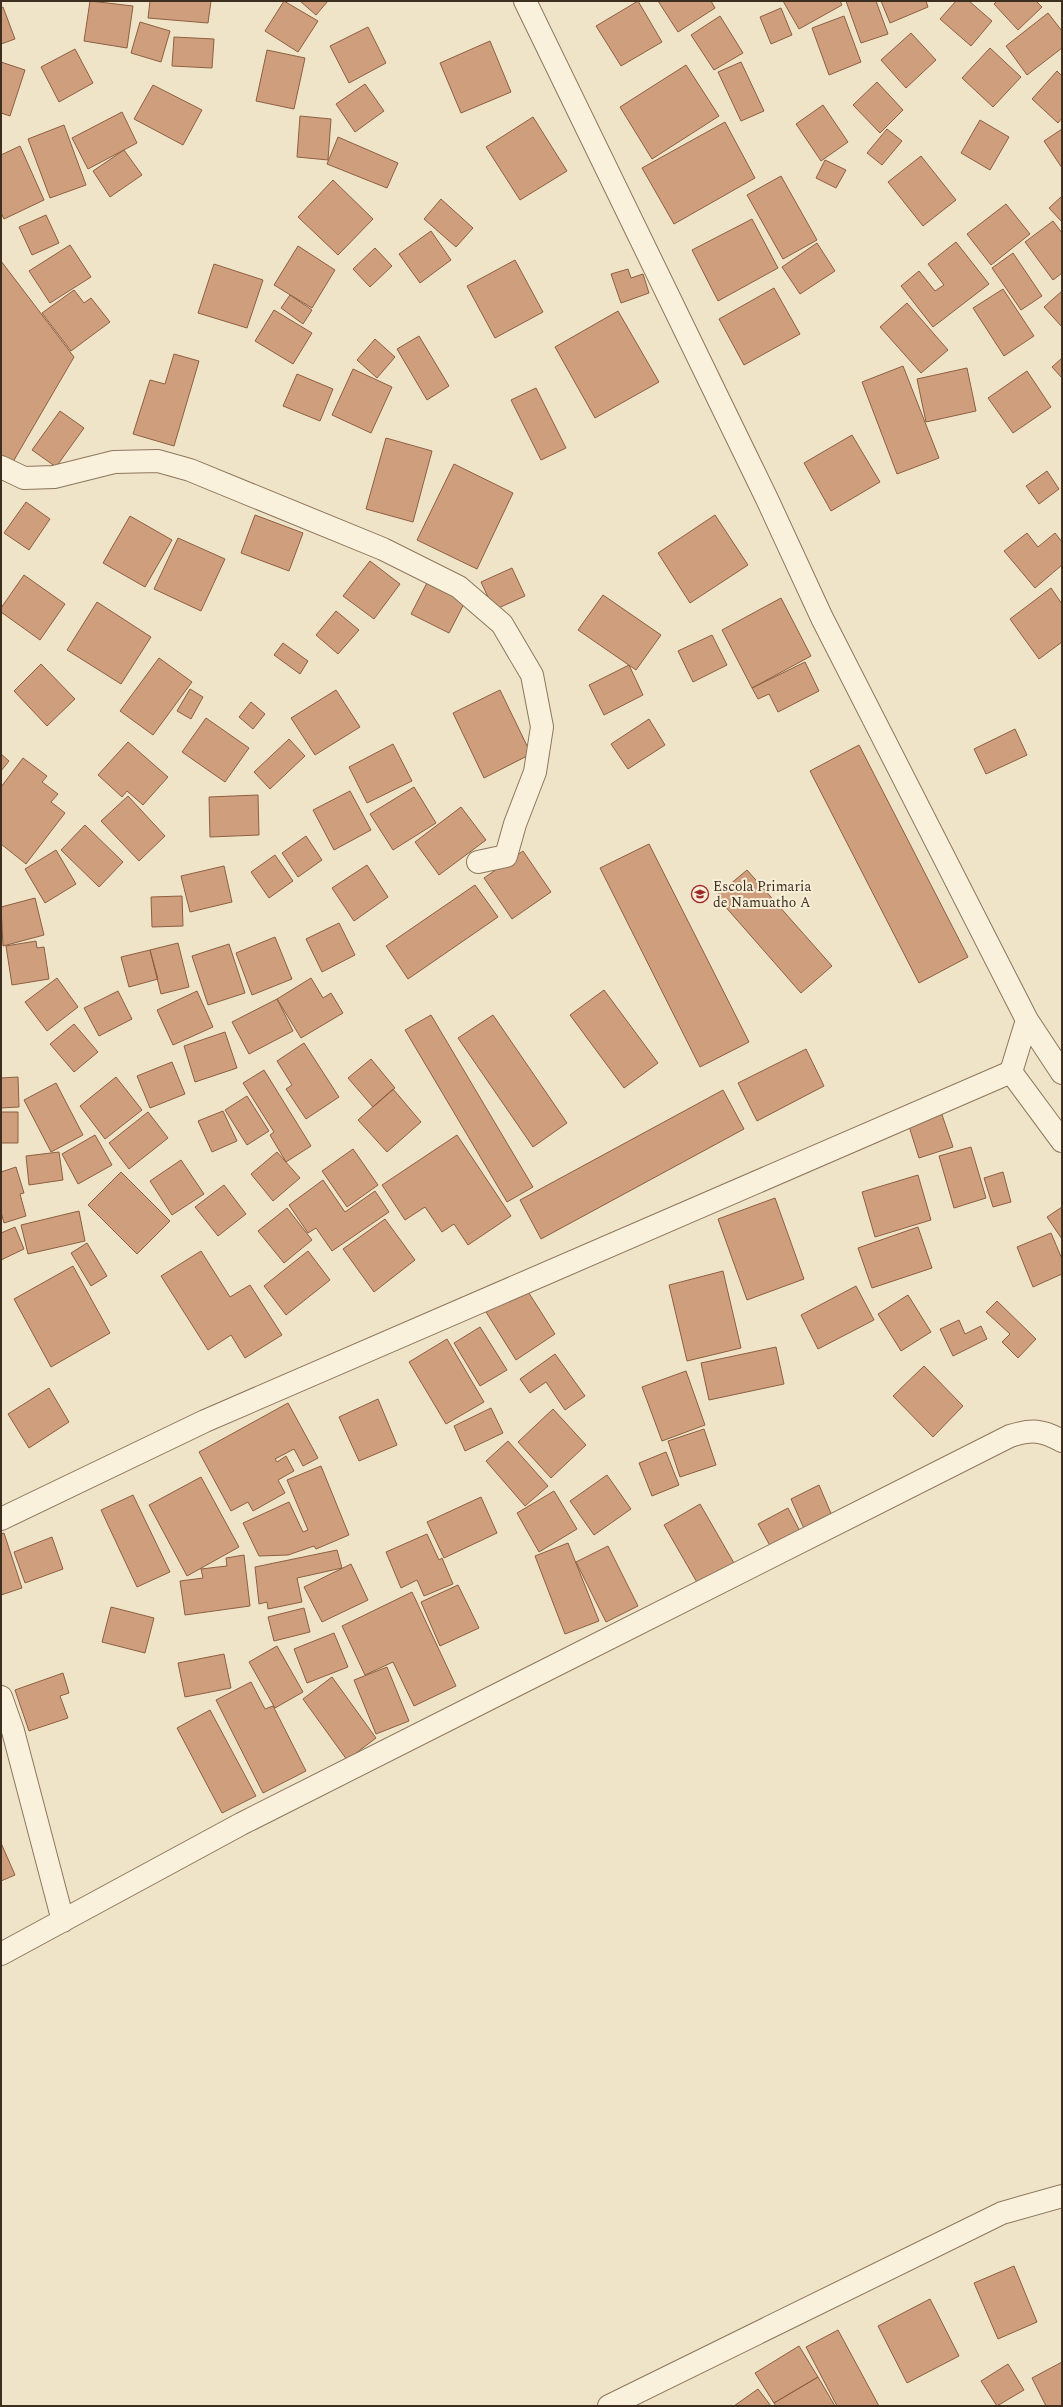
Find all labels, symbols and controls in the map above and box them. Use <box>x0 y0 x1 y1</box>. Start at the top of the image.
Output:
place label: Escola Primaria de Namuatho A <box>713 876 811 913</box>
school or university icon: Escola Primaria de Namuatho A <box>690 884 710 904</box>

